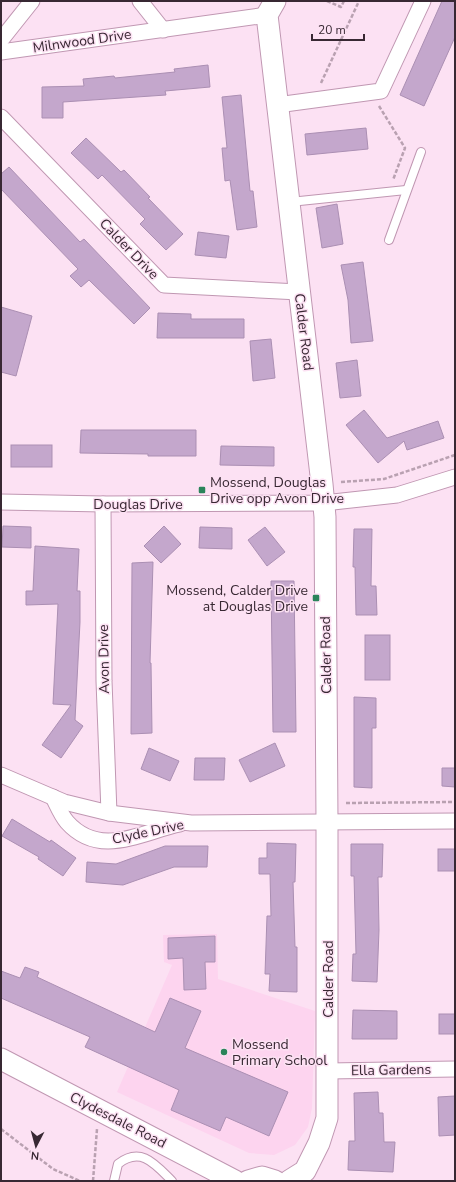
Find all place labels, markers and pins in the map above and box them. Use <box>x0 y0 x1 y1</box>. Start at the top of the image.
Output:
place label: Mossend, Douglas Drive opp Avon Drive <box>210 473 344 508</box>
marker: Mossend, Douglas Drive opp Avon Drive <box>197 485 207 495</box>
place label: Mossend, Calder Drive at Douglas Drive <box>166 581 308 616</box>
marker: Mossend, Calder Drive at Douglas Drive <box>311 593 321 603</box>
place label: Mossend Primary School <box>232 1035 328 1070</box>
marker: Mossend Primary School <box>219 1047 229 1057</box>

